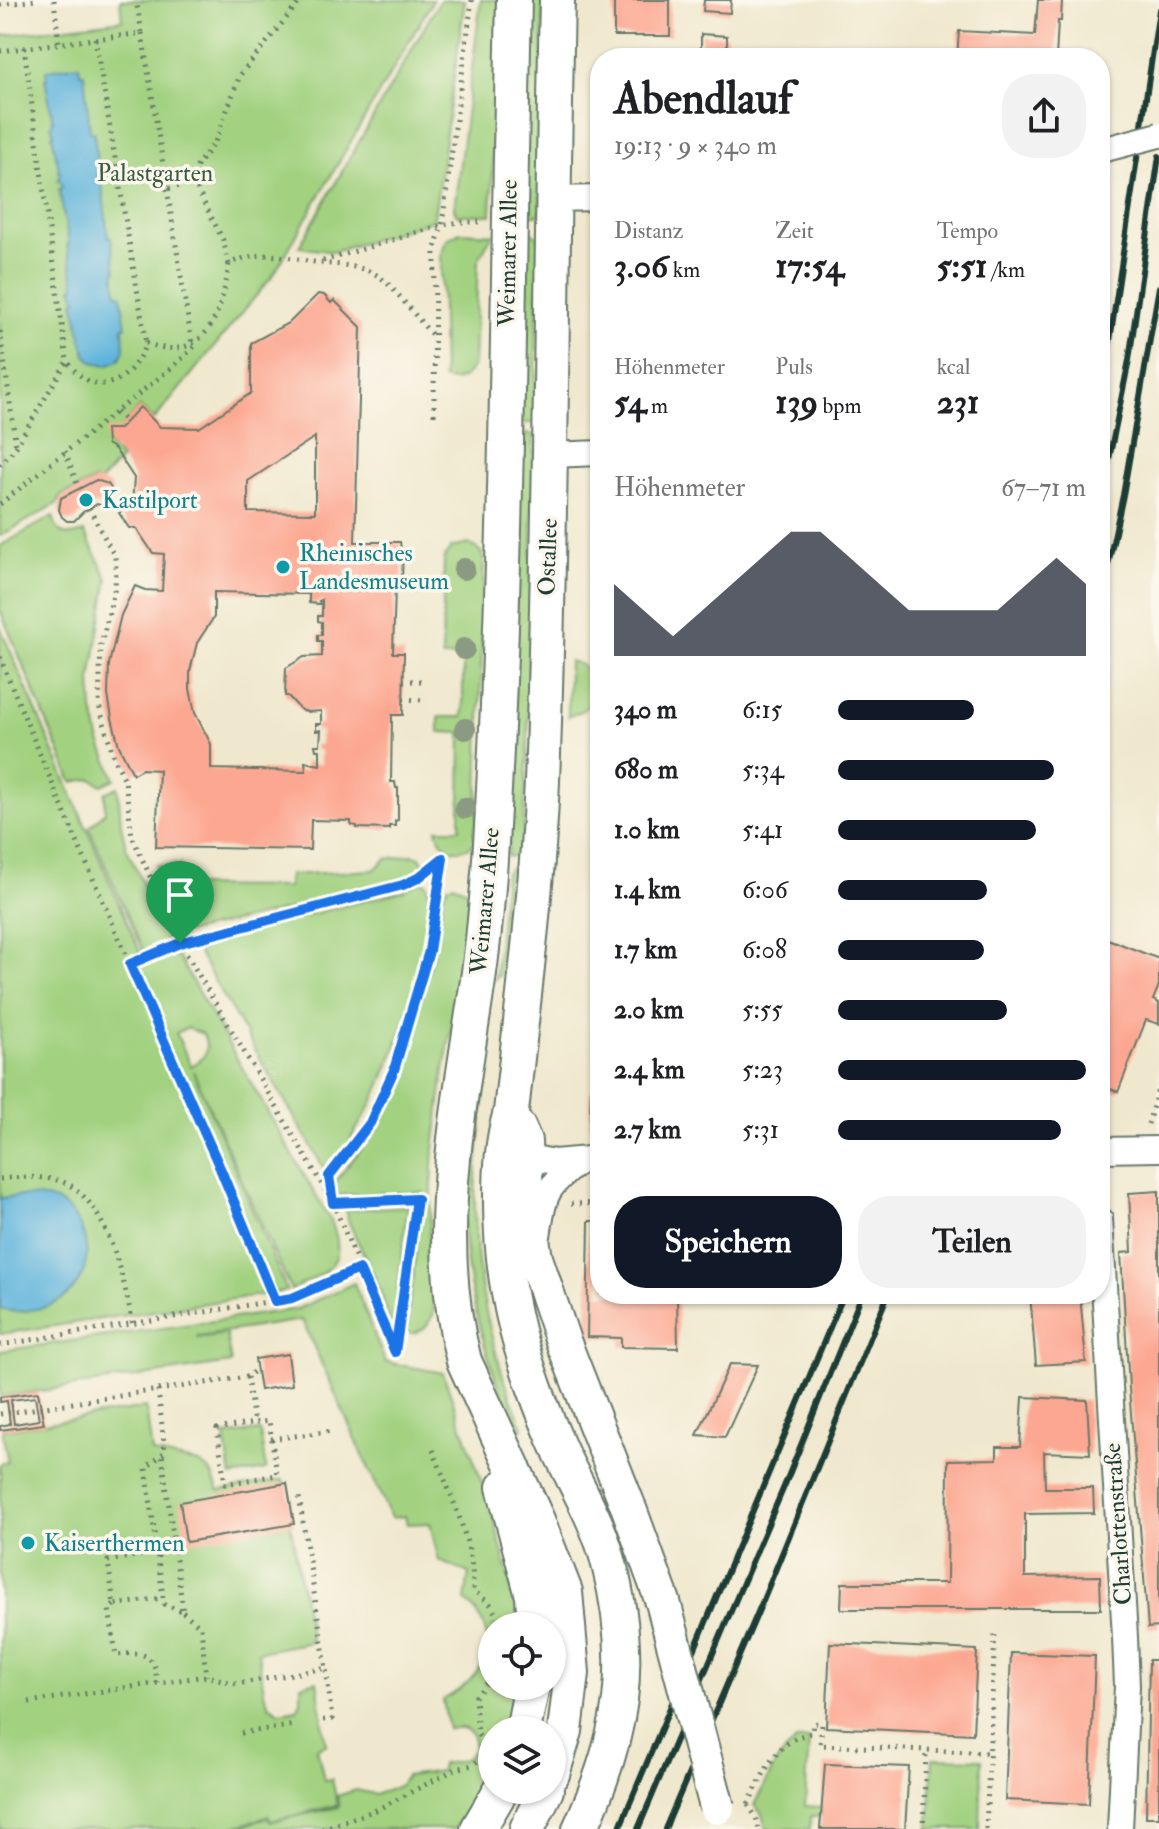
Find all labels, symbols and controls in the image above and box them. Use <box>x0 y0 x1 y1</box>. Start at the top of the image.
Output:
text: Abendlauf <box>614 72 793 127</box>
button: share <box>1002 74 1086 158</box>
text: 19:13 · 9 × 340 m <box>614 130 777 162</box>
park label: Palastgarten <box>97 158 213 189</box>
street label: Weimarer Allee <box>491 179 525 328</box>
text: Distanz <box>614 217 683 245</box>
text: Zeit <box>775 217 814 245</box>
text: Tempo <box>937 217 998 245</box>
text: 3.06 <box>614 245 668 288</box>
text: 17:54 <box>775 245 844 288</box>
text: 5:51 <box>937 245 987 288</box>
text: km <box>668 256 700 284</box>
text: /km <box>987 256 1025 284</box>
text: Höhenmeter <box>614 353 725 381</box>
text: Puls <box>775 353 813 381</box>
text: kcal <box>937 353 970 381</box>
text: 54 <box>614 381 646 424</box>
text: 139 <box>775 381 818 424</box>
text: 231 <box>937 381 979 424</box>
text: m <box>646 392 668 420</box>
text: bpm <box>818 392 862 420</box>
text: Höhenmeter <box>614 472 745 504</box>
text: 67–71 m <box>1001 472 1086 504</box>
place label: Kastilport <box>102 485 198 516</box>
marker: Kastilport <box>77 491 95 509</box>
street label: Ostallee <box>531 518 565 596</box>
place label: Rheinisches Landesmuseum <box>299 538 449 597</box>
marker: Rheinisches Landesmuseum <box>274 558 292 576</box>
text: 340 m <box>614 694 677 726</box>
text: 6:15 <box>742 694 782 726</box>
text: 680 m <box>614 754 678 786</box>
text: 5:34 <box>742 754 784 786</box>
text: 1.0 km <box>614 814 680 846</box>
text: 5:41 <box>742 814 783 846</box>
street label: Weimarer Allee <box>463 826 507 977</box>
pin <box>146 861 214 943</box>
icon: arrive <box>158 873 202 917</box>
text: 1.4 km <box>614 874 681 906</box>
text: 6:06 <box>742 874 788 906</box>
text: 1.7 km <box>614 934 677 966</box>
text: 6:08 <box>742 934 787 966</box>
text: 2.0 km <box>614 994 684 1026</box>
text: 5:55 <box>742 994 783 1026</box>
text: 2.4 km <box>614 1054 685 1086</box>
text: 5:23 <box>742 1054 783 1086</box>
text: 2.7 km <box>614 1114 681 1146</box>
text: 5:31 <box>742 1114 779 1146</box>
button: Speichern <box>614 1196 842 1288</box>
button: Teilen <box>858 1196 1086 1288</box>
street label: Charlottenstraße <box>1097 1442 1139 1606</box>
place label: Kaiserthermen <box>44 1528 185 1559</box>
marker: Kaiserthermen <box>19 1534 37 1552</box>
map controls <box>478 1612 566 1804</box>
button: locate <box>478 1612 566 1700</box>
button: layers <box>478 1716 566 1804</box>

